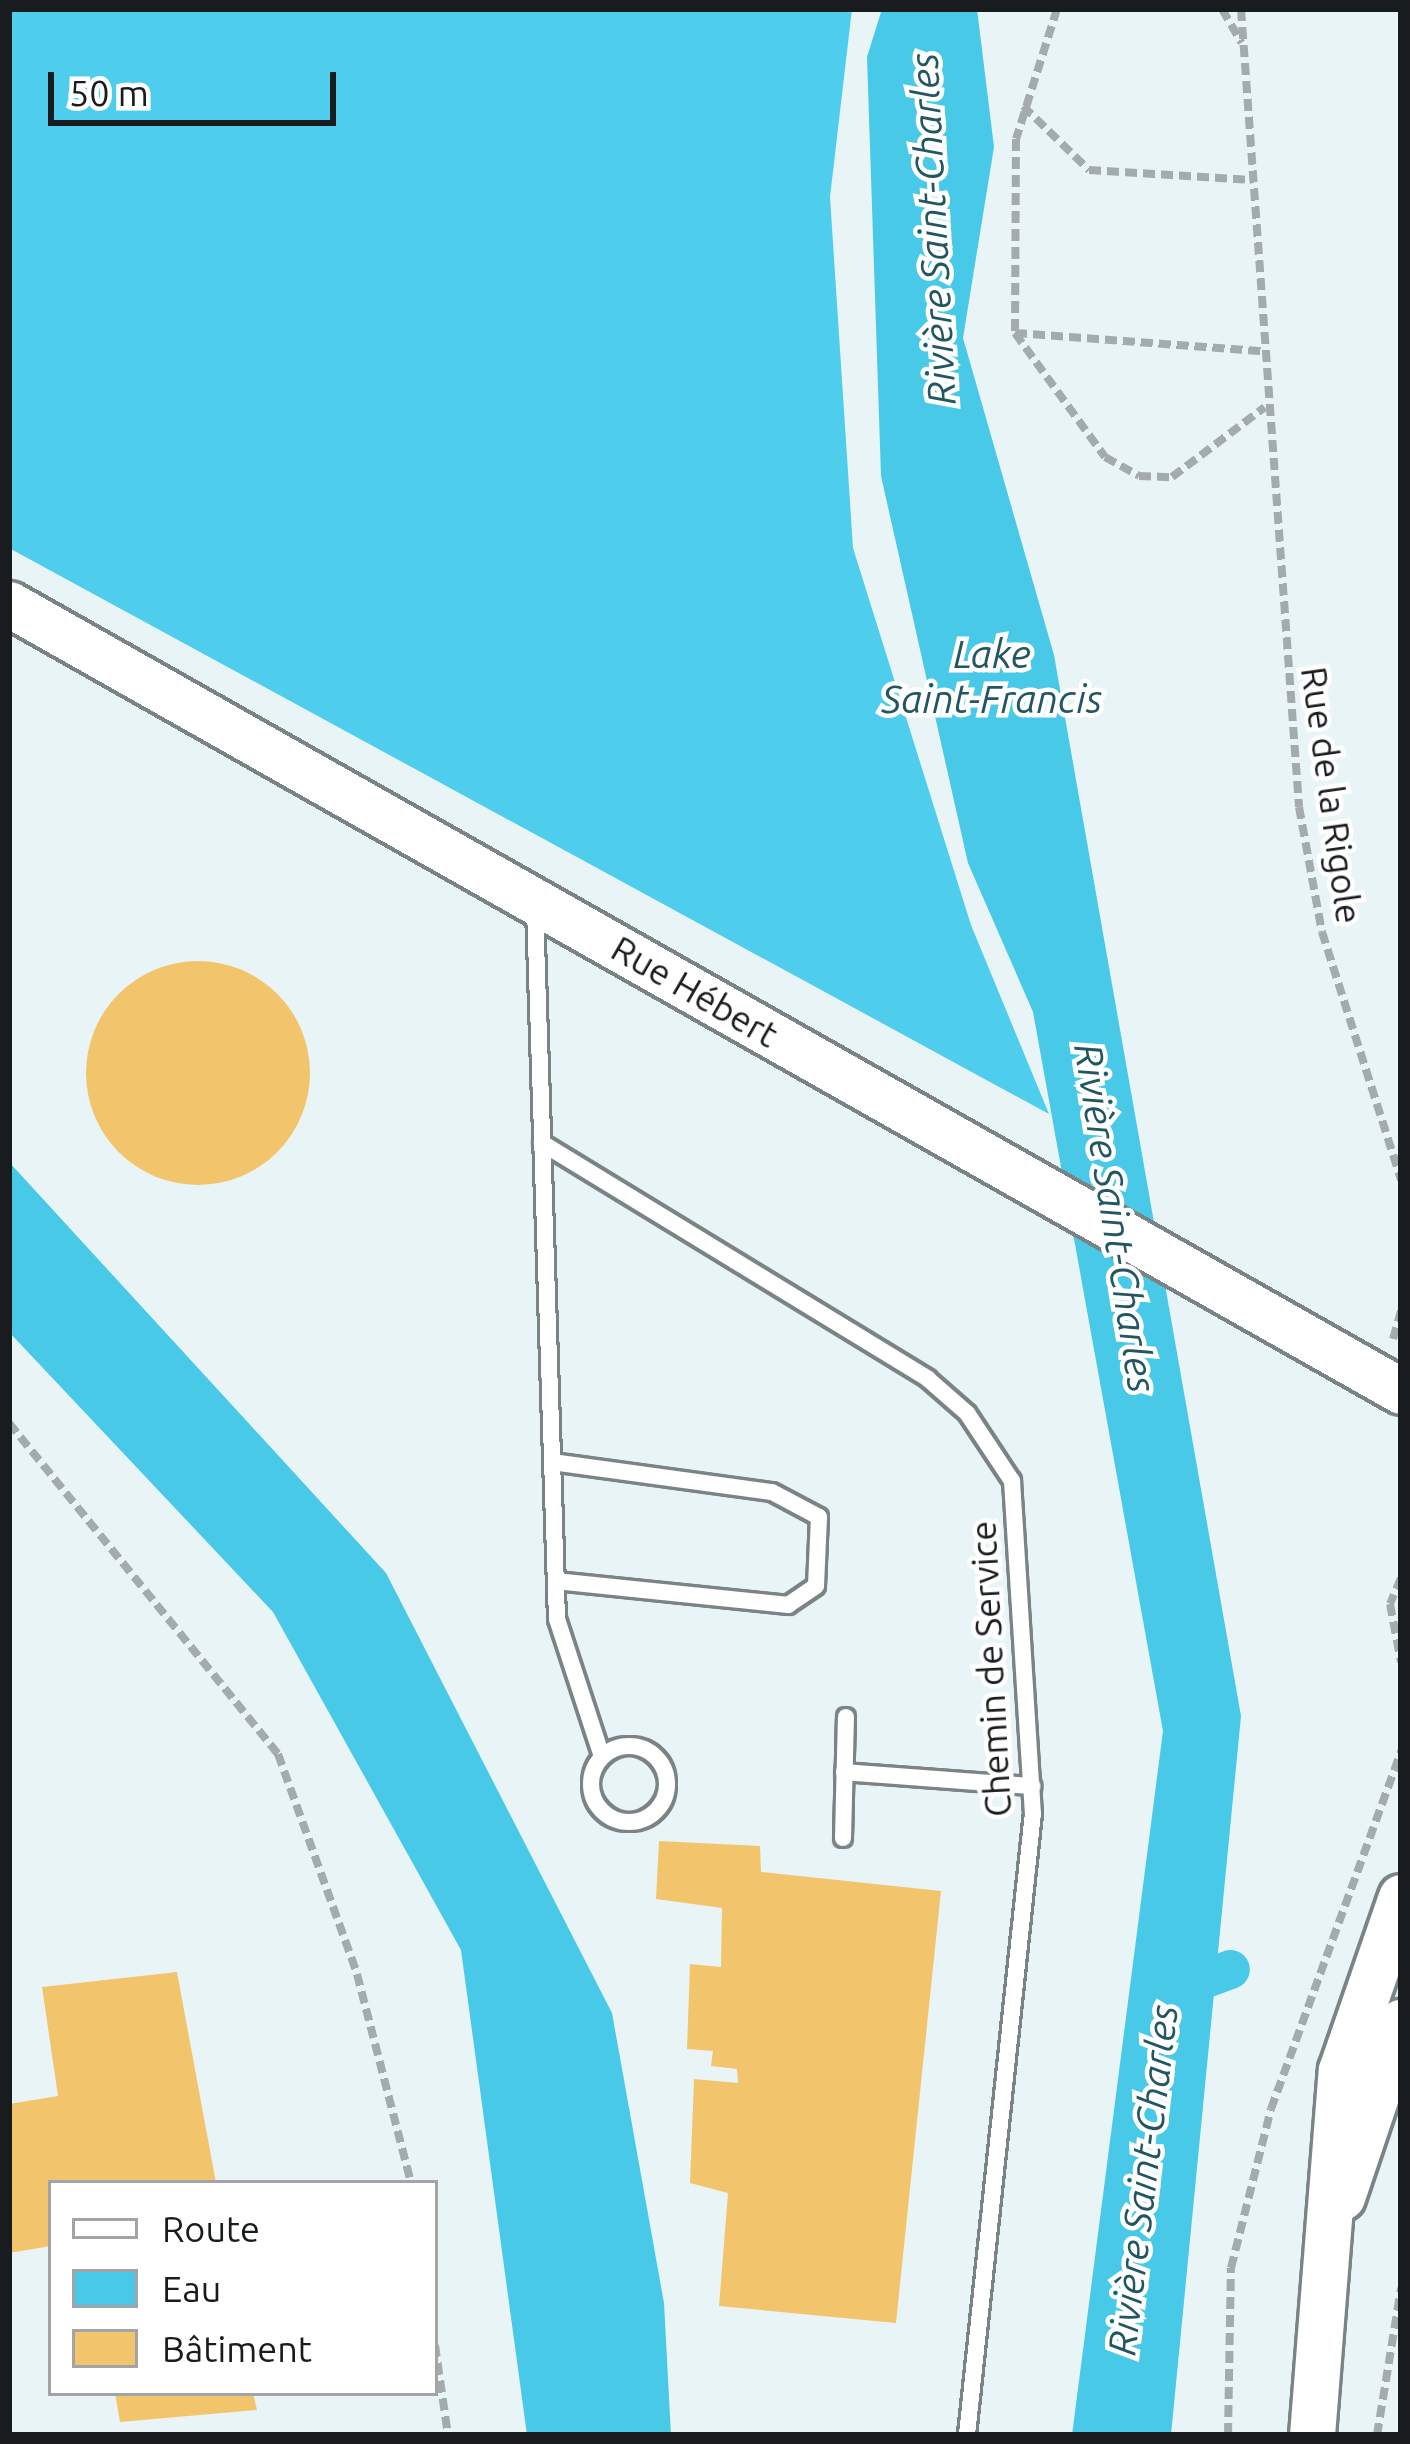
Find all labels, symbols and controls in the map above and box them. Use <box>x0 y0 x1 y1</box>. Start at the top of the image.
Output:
scale bar <box>54 48 342 122</box>
water label: Rivière Saint-Charles <box>900 52 966 406</box>
text: 50 m <box>69 72 149 113</box>
water label: Lake Saint-Francis <box>882 632 1102 723</box>
street label: Rue de la Rigole <box>1293 664 1371 926</box>
street label: Rue Hébert <box>604 926 786 1056</box>
water label: Rivière Saint-Charles <box>1064 1040 1166 1396</box>
street label: Chemin de Service <box>961 1520 1019 1818</box>
water label: Rivière Saint-Charles <box>1098 2002 1188 2358</box>
legend <box>48 2180 438 2396</box>
text: Route <box>162 2208 260 2249</box>
text: Eau <box>162 2268 221 2309</box>
text: Bâtiment <box>162 2328 312 2369</box>

